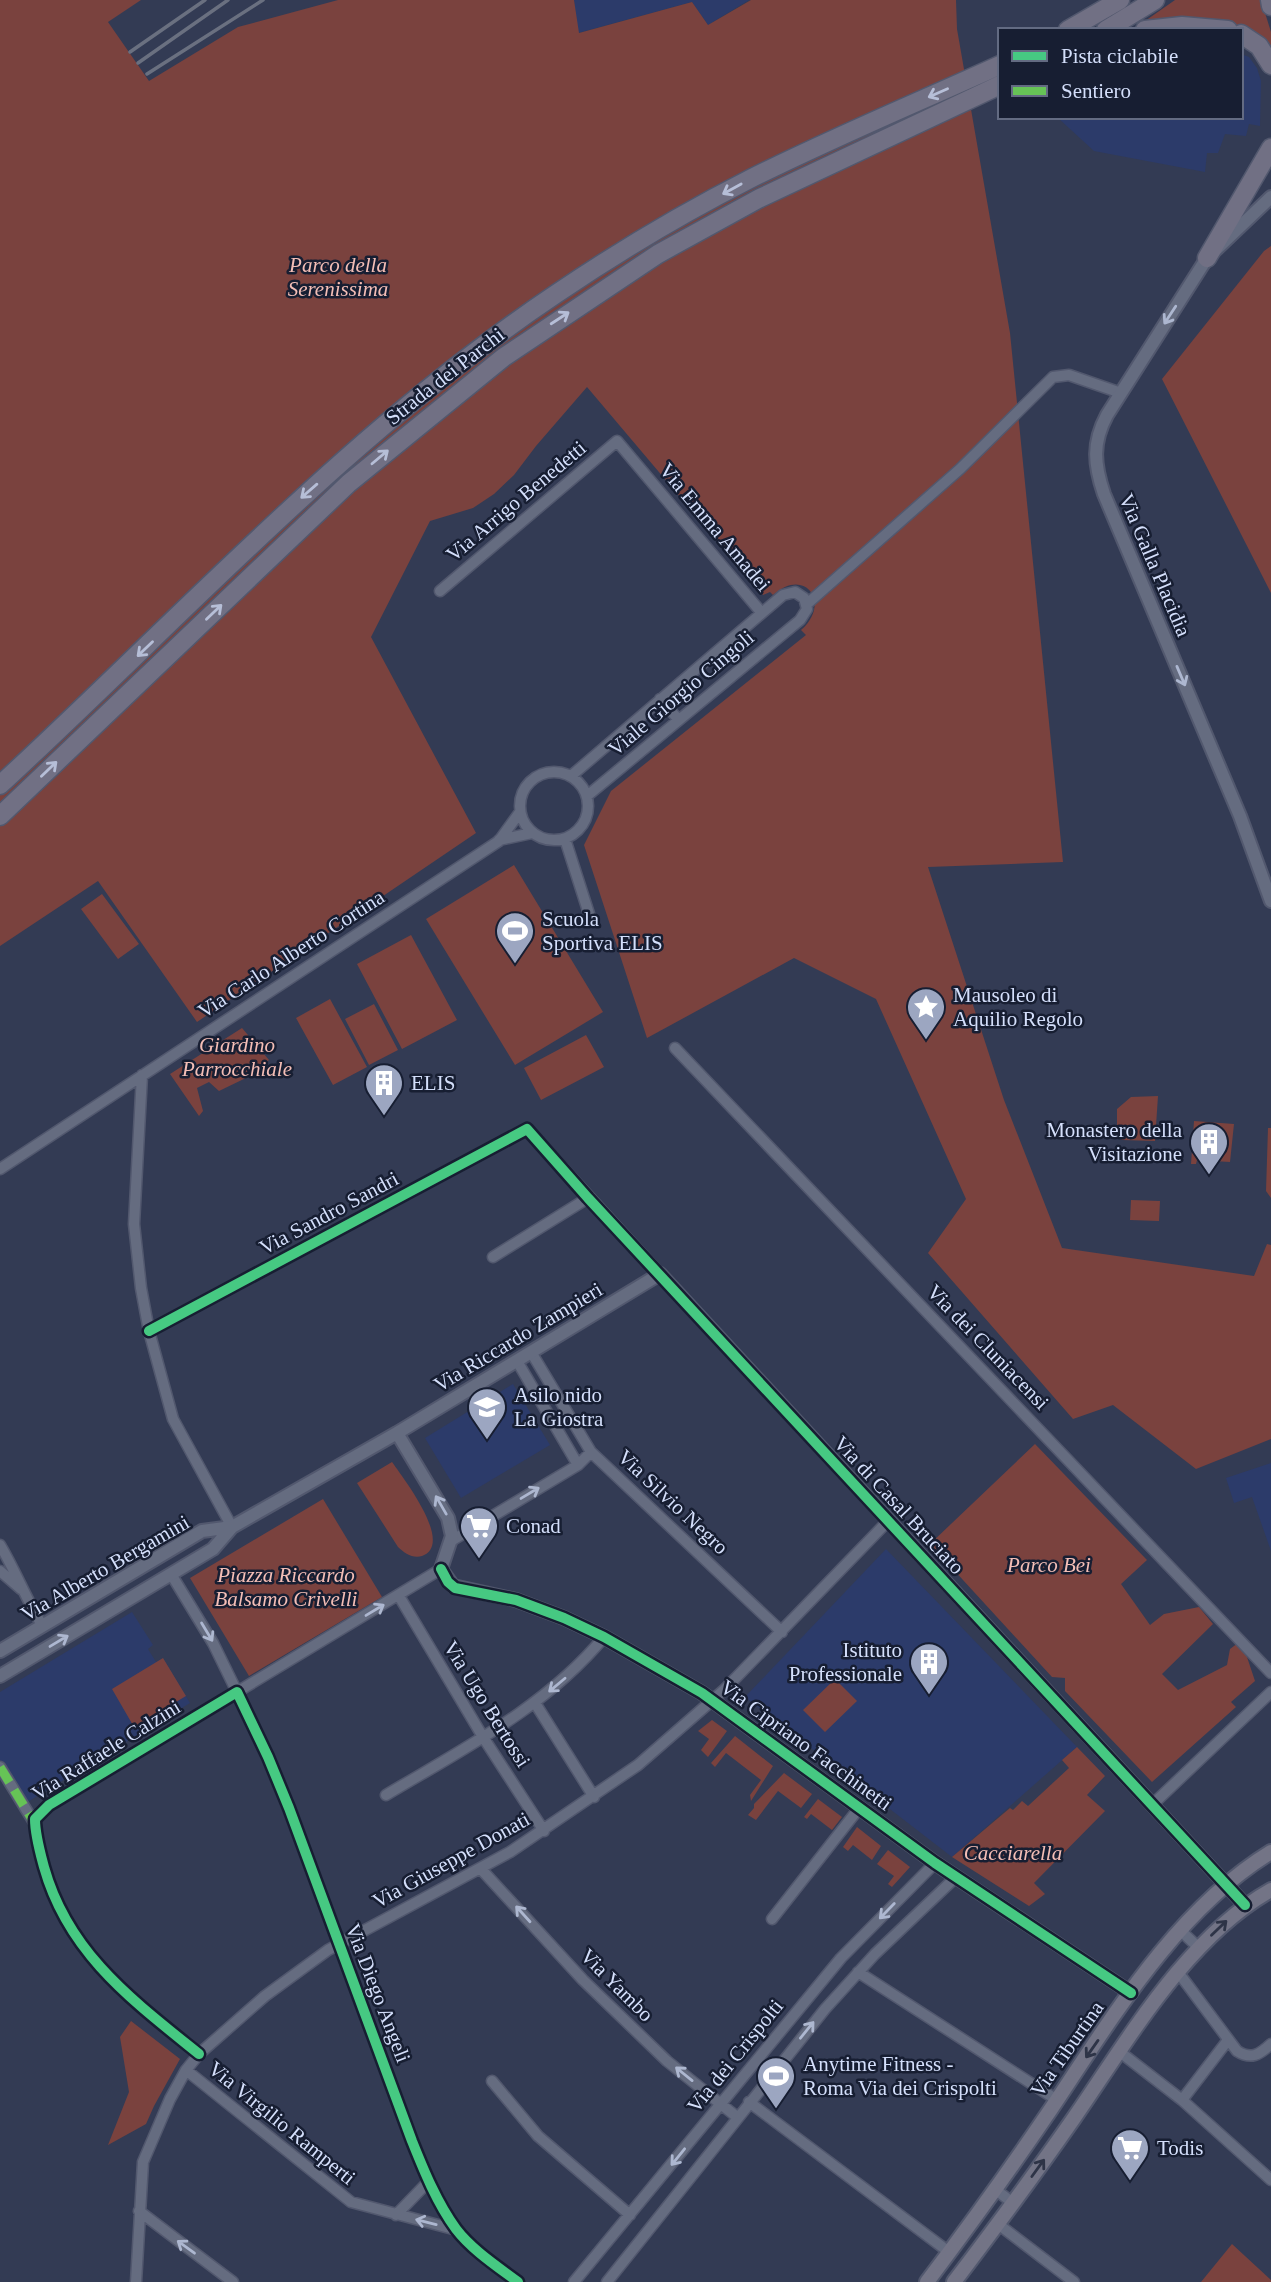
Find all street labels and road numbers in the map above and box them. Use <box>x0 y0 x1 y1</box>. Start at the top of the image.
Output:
street label: Strada dei Parchi <box>381 322 509 430</box>
street label: Via Arrigo Benedetti <box>441 436 591 566</box>
street label: Via Emma Amadei <box>654 458 776 596</box>
street label: Via Galla Placidia <box>1114 490 1196 641</box>
street label: Viale Giorgio Cingoli <box>603 625 759 761</box>
street label: Via Carlo Alberto Cortina <box>193 884 389 1023</box>
street label: Via Sandro Sandri <box>255 1166 403 1260</box>
street label: Via Riccardo Zampieri <box>429 1277 607 1397</box>
street label: Via dei Cluniacensi <box>922 1280 1054 1415</box>
street label: Via di Casal Bruciato <box>829 1431 969 1579</box>
street label: Via Silvio Negro <box>613 1445 733 1559</box>
street label: Via Alberto Bergamini <box>16 1510 194 1626</box>
street label: Via Ugo Bertossi <box>439 1636 536 1772</box>
street label: Via Cipriano Facchinetti <box>715 1675 897 1815</box>
street label: Via Raffaele Calzini <box>27 1694 185 1805</box>
street label: Via Giuseppe Donati <box>368 1807 534 1913</box>
street label: Via Diego Angeli <box>340 1920 416 2066</box>
street label: Via Yambo <box>576 1944 658 2026</box>
street label: Via dei Crispolti <box>682 1994 788 2117</box>
street label: Via Tiburtina <box>1025 1996 1109 2101</box>
street label: Via Virgilio Ramperti <box>204 2056 360 2190</box>

